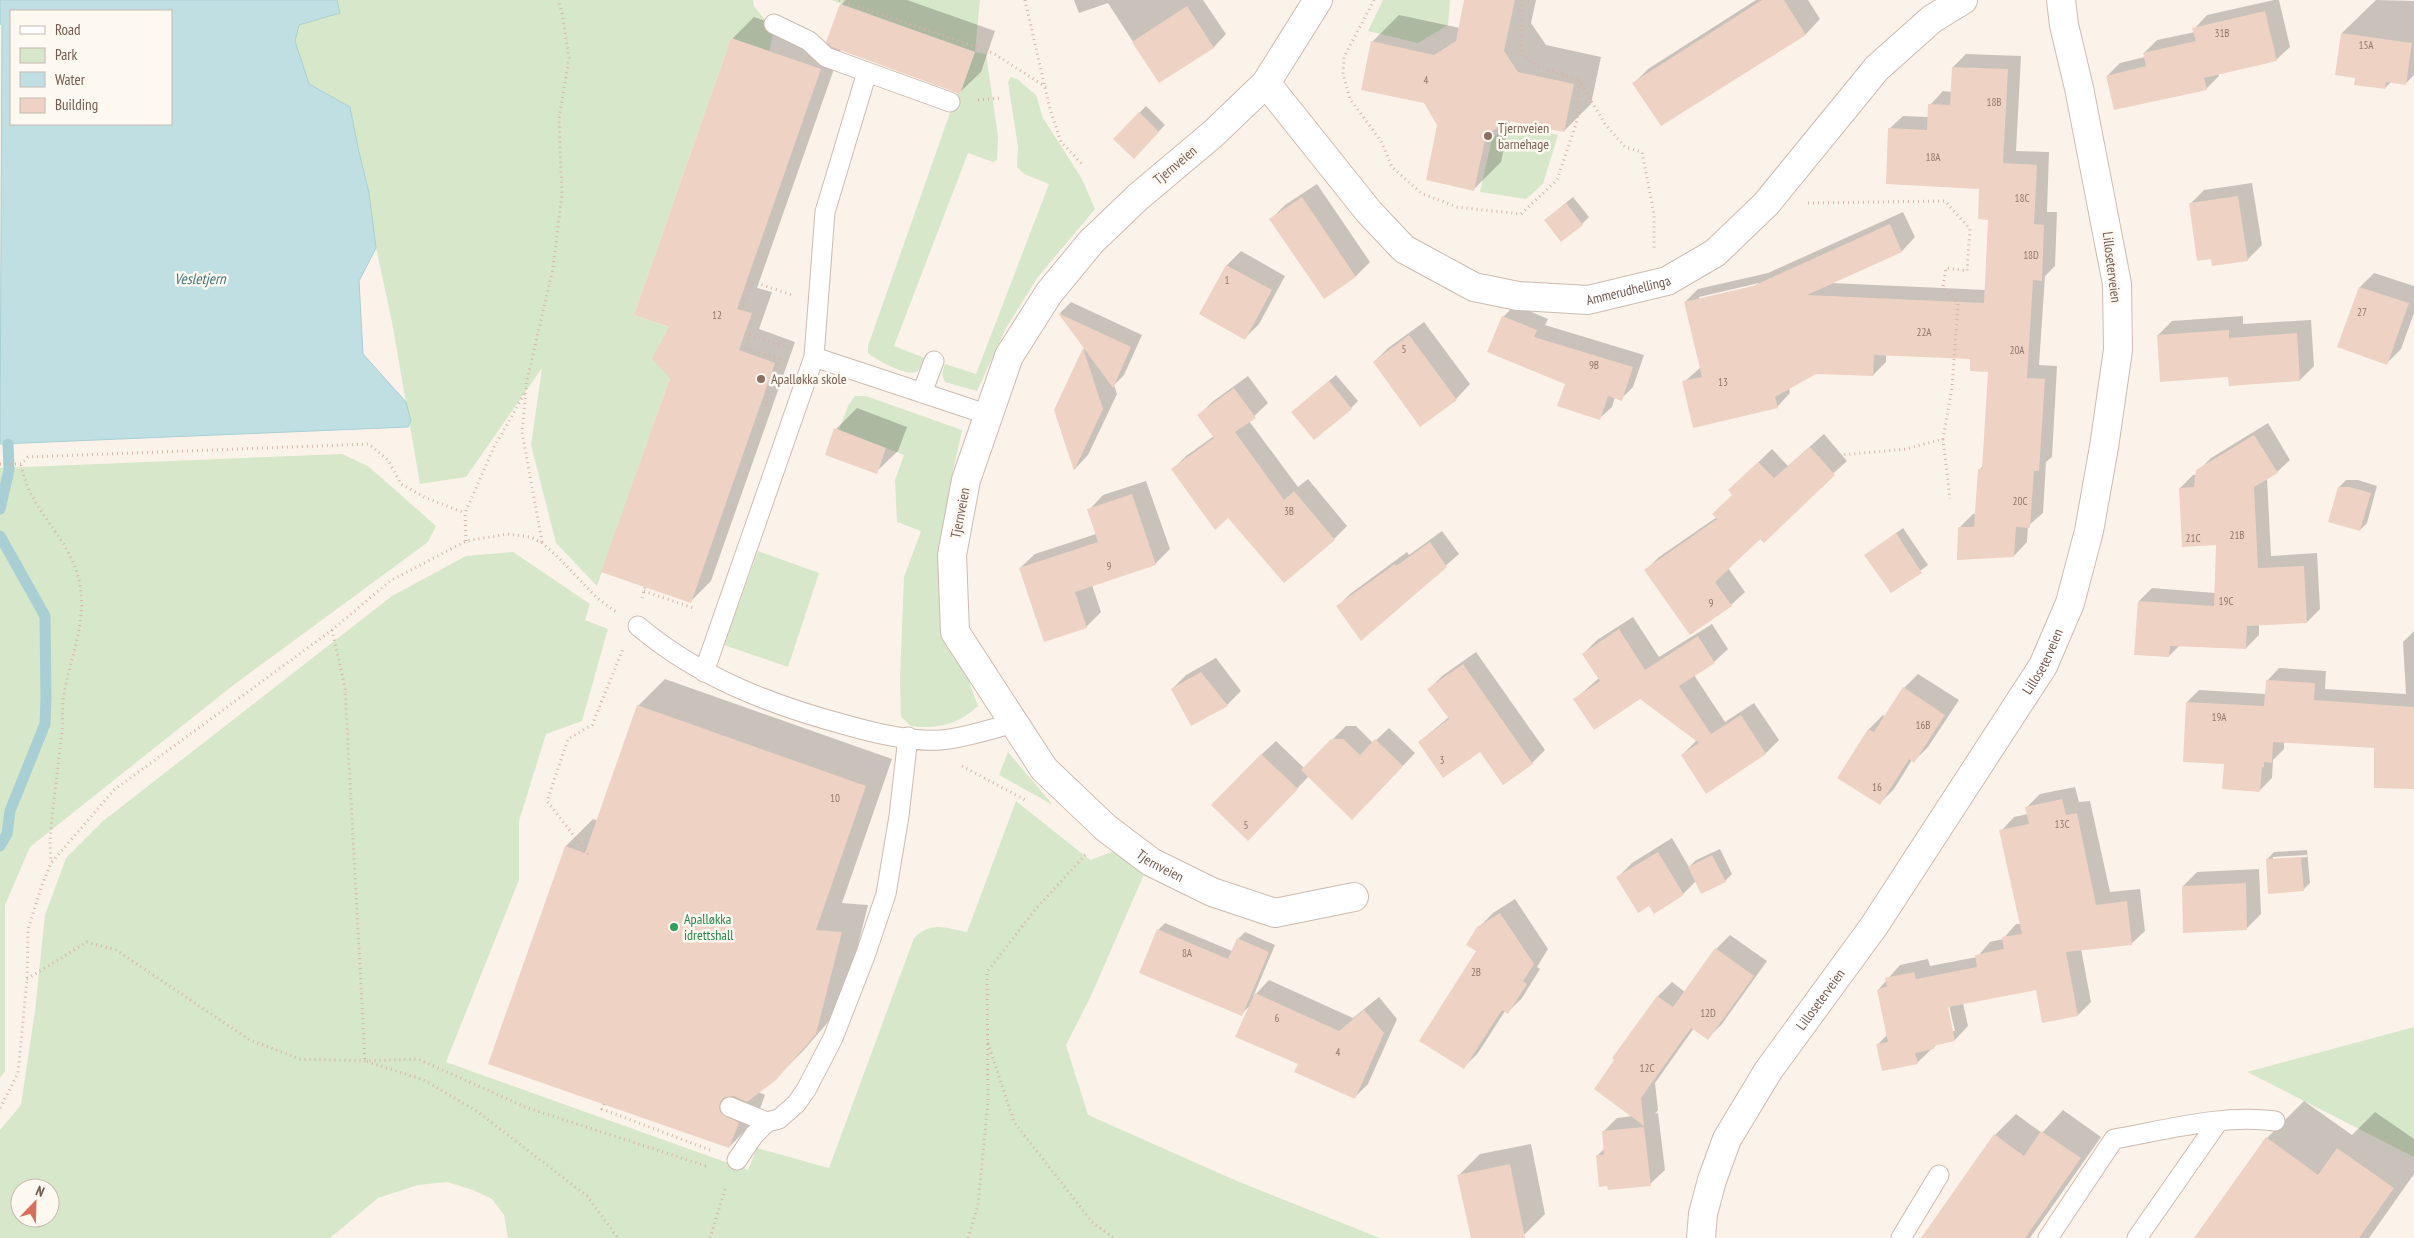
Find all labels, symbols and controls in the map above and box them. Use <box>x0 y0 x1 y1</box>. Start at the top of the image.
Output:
legend <box>10 10 172 125</box>
text: Road <box>55 20 81 39</box>
house number: 31B <box>2214 26 2230 40</box>
house number: 15A <box>2358 38 2374 52</box>
text: Park <box>55 45 77 64</box>
text: Water <box>55 70 86 89</box>
house number: 4 <box>1424 73 1429 87</box>
text: Building <box>55 95 98 114</box>
house number: 18B <box>1986 95 2002 109</box>
place label: Tjernveien barnehage <box>1498 119 1549 153</box>
marker: Tjernveien barnehage <box>1482 130 1494 142</box>
street label: Tjernveien <box>1150 142 1200 188</box>
house number: 18A <box>1925 150 1941 164</box>
house number: 18C <box>2015 191 2029 205</box>
street label: Lilloseterveien <box>2099 230 2125 304</box>
house number: 18D <box>2023 248 2039 262</box>
water label: Vesletjern <box>174 269 227 288</box>
street label: Ammerudhellinga <box>1584 272 1674 309</box>
house number: 1 <box>1225 273 1230 287</box>
house number: 27 <box>2357 305 2367 319</box>
house number: 12 <box>712 308 722 322</box>
house number: 22A <box>1916 325 1932 339</box>
house number: 5 <box>1402 342 1407 356</box>
house number: 20A <box>2009 343 2025 357</box>
house number: 9B <box>1589 358 1599 372</box>
place label: Apalløkka skole <box>771 370 847 388</box>
marker: Apalløkka skole <box>755 373 767 385</box>
house number: 13 <box>1718 375 1728 389</box>
street label: Tjernveien <box>946 486 974 540</box>
house number: 20C <box>2013 494 2027 508</box>
house number: 3B <box>1284 504 1294 518</box>
house number: 21B <box>2229 528 2245 542</box>
house number: 21C <box>2186 531 2200 545</box>
house number: 9 <box>1107 559 1112 573</box>
house number: 19C <box>2219 594 2233 608</box>
house number: 9 <box>1709 596 1714 610</box>
street label: Lilloseterveien <box>2018 626 2067 698</box>
house number: 19A <box>2211 710 2227 724</box>
house number: 16B <box>1915 718 1931 732</box>
house number: 3 <box>1440 753 1445 767</box>
house number: 16 <box>1872 780 1882 794</box>
house number: 10 <box>830 791 840 805</box>
house number: 13C <box>2055 817 2069 831</box>
house number: 5 <box>1244 818 1249 832</box>
street label: Tjernveien <box>1133 845 1187 886</box>
place label: Apalløkka idrettshall <box>684 910 734 944</box>
marker: Apalløkka idrettshall <box>668 921 680 933</box>
house number: 8A <box>1182 946 1193 960</box>
house number: 2B <box>1471 965 1481 979</box>
street label: Lilloseterveien <box>1792 965 1849 1034</box>
house number: 12D <box>1700 1006 1716 1020</box>
house number: 6 <box>1275 1011 1280 1025</box>
house number: 4 <box>1336 1045 1341 1059</box>
house number: 12C <box>1640 1061 1654 1075</box>
north arrow <box>10 1178 60 1228</box>
text: N <box>33 1181 47 1201</box>

